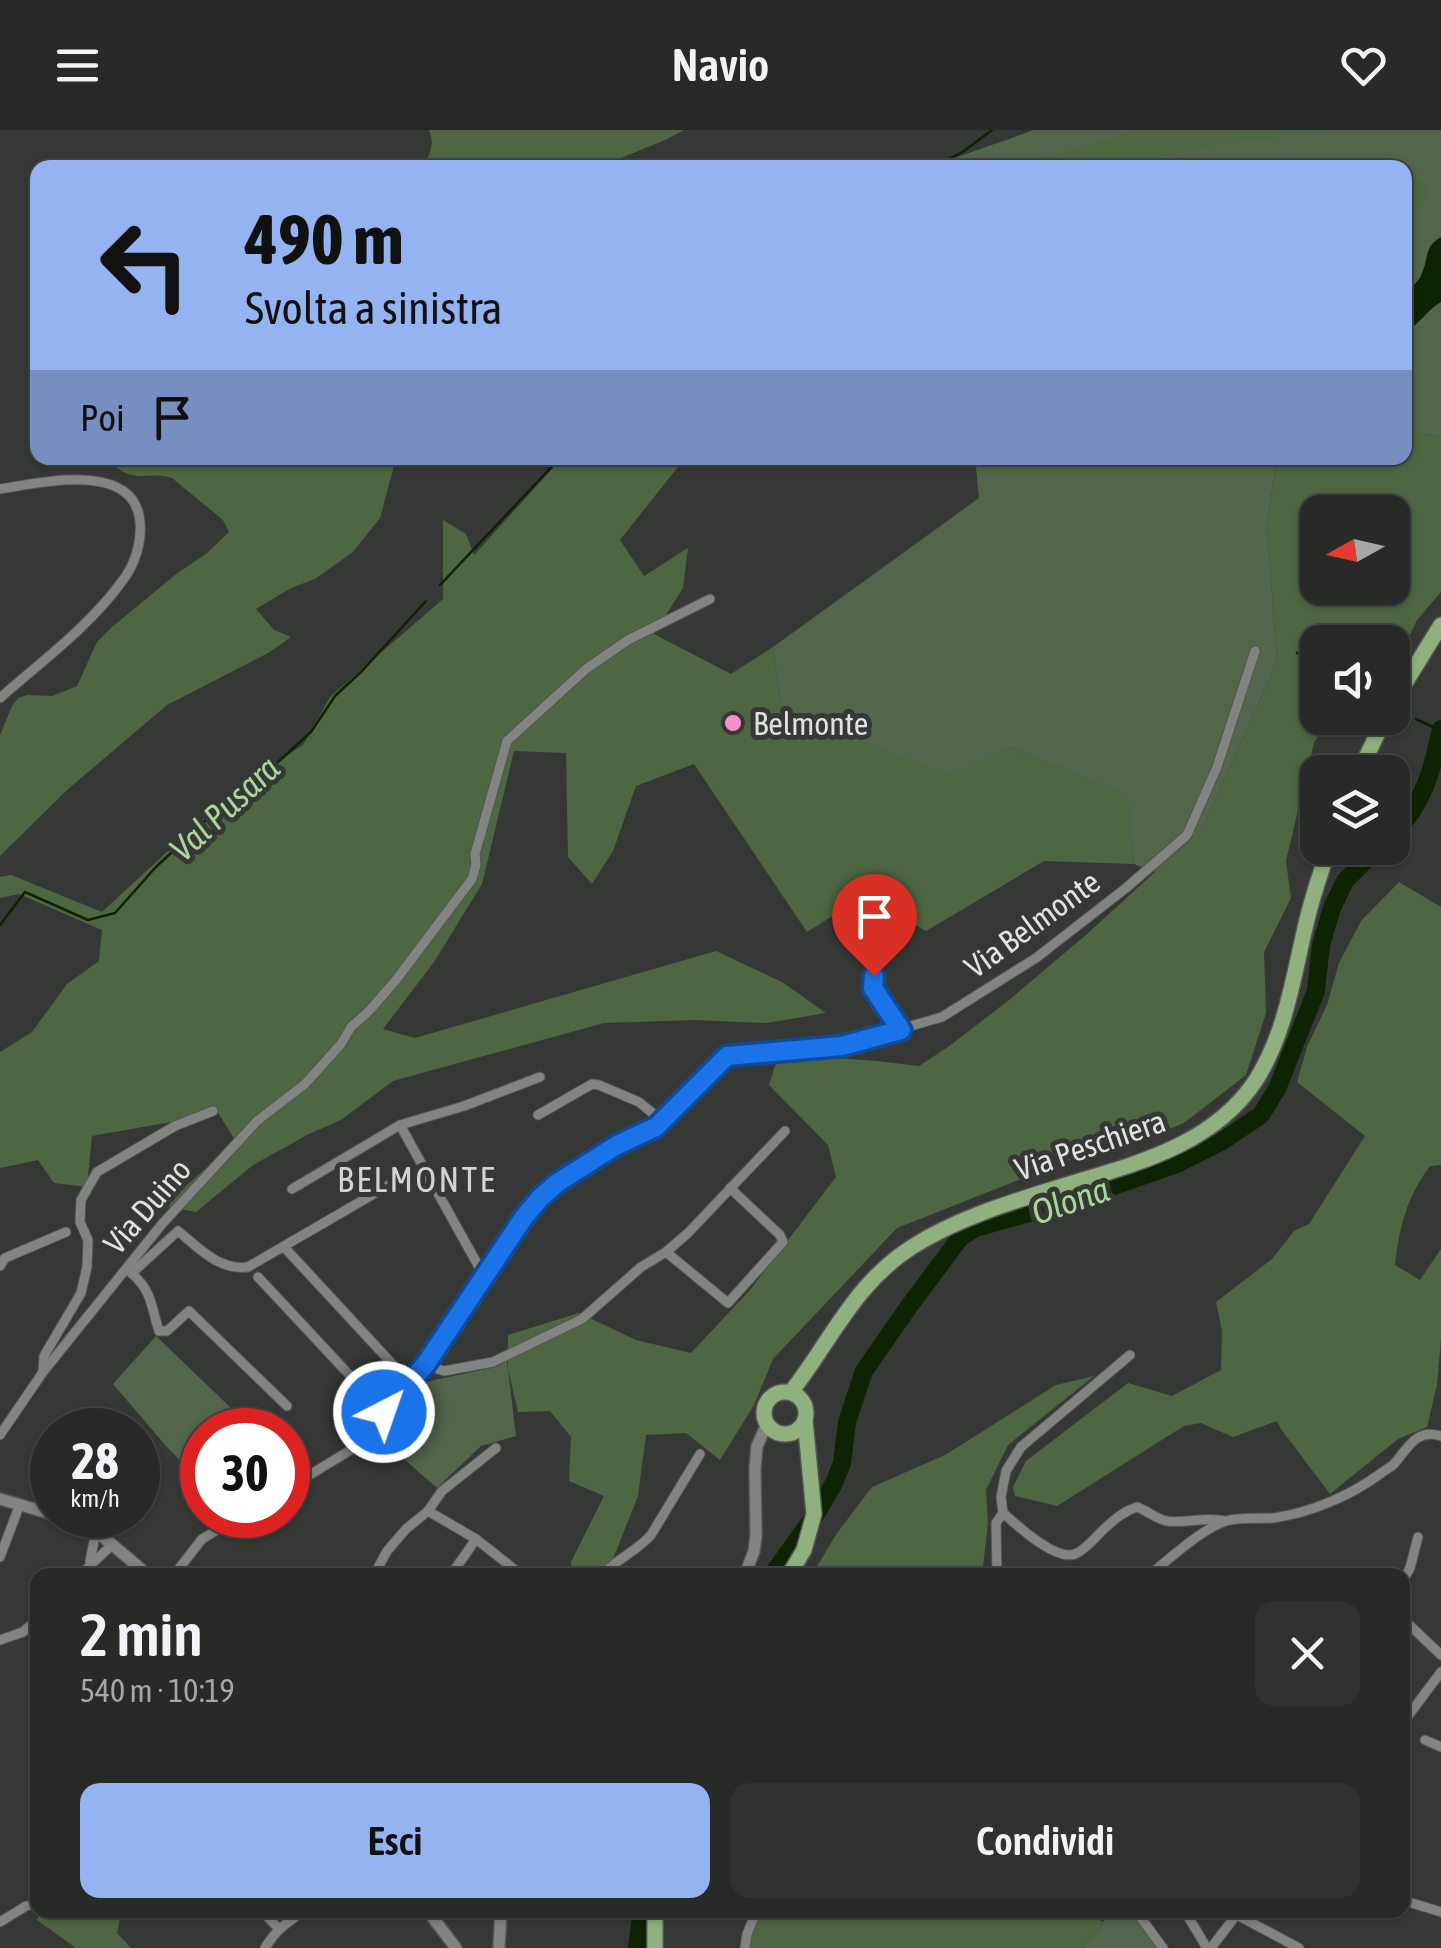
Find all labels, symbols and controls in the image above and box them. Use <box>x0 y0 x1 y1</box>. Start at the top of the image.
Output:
icon: menu <box>50 38 105 93</box>
icon: heart <box>1336 38 1391 93</box>
text: Navio <box>672 39 769 91</box>
text: 490 m <box>245 199 404 279</box>
icon: left <box>80 200 210 330</box>
text: Svolta a sinistra <box>245 282 502 334</box>
icon: arrive <box>145 390 200 445</box>
text: Poi <box>80 396 125 439</box>
north arrow <box>1300 495 1410 605</box>
map controls <box>1300 495 1410 865</box>
button: sound <box>1300 625 1410 735</box>
place label: Belmonte <box>753 705 868 742</box>
marker: Belmonte <box>722 712 744 734</box>
water label: Val Pusara <box>161 747 287 869</box>
button: layers <box>1300 755 1410 865</box>
street label: Via Belmonte <box>957 863 1107 985</box>
pin <box>832 874 917 977</box>
icon: arrive <box>847 889 902 944</box>
street label: Via Peschiera <box>1010 1102 1170 1188</box>
street label: Via Duino <box>96 1151 198 1261</box>
district label: BELMONTE <box>337 1159 497 1199</box>
water label: Olona <box>1026 1168 1114 1232</box>
position arrow <box>332 1360 436 1464</box>
speed limit sign: 30 <box>180 1408 310 1538</box>
text: 28 <box>71 1432 118 1490</box>
text: km/h <box>70 1484 120 1512</box>
text: 2 min <box>80 1600 203 1669</box>
button: close <box>1255 1601 1360 1706</box>
text: 540 m · 10:19 <box>80 1672 235 1709</box>
button: Esci <box>80 1783 710 1898</box>
button: Condividi <box>730 1783 1360 1898</box>

